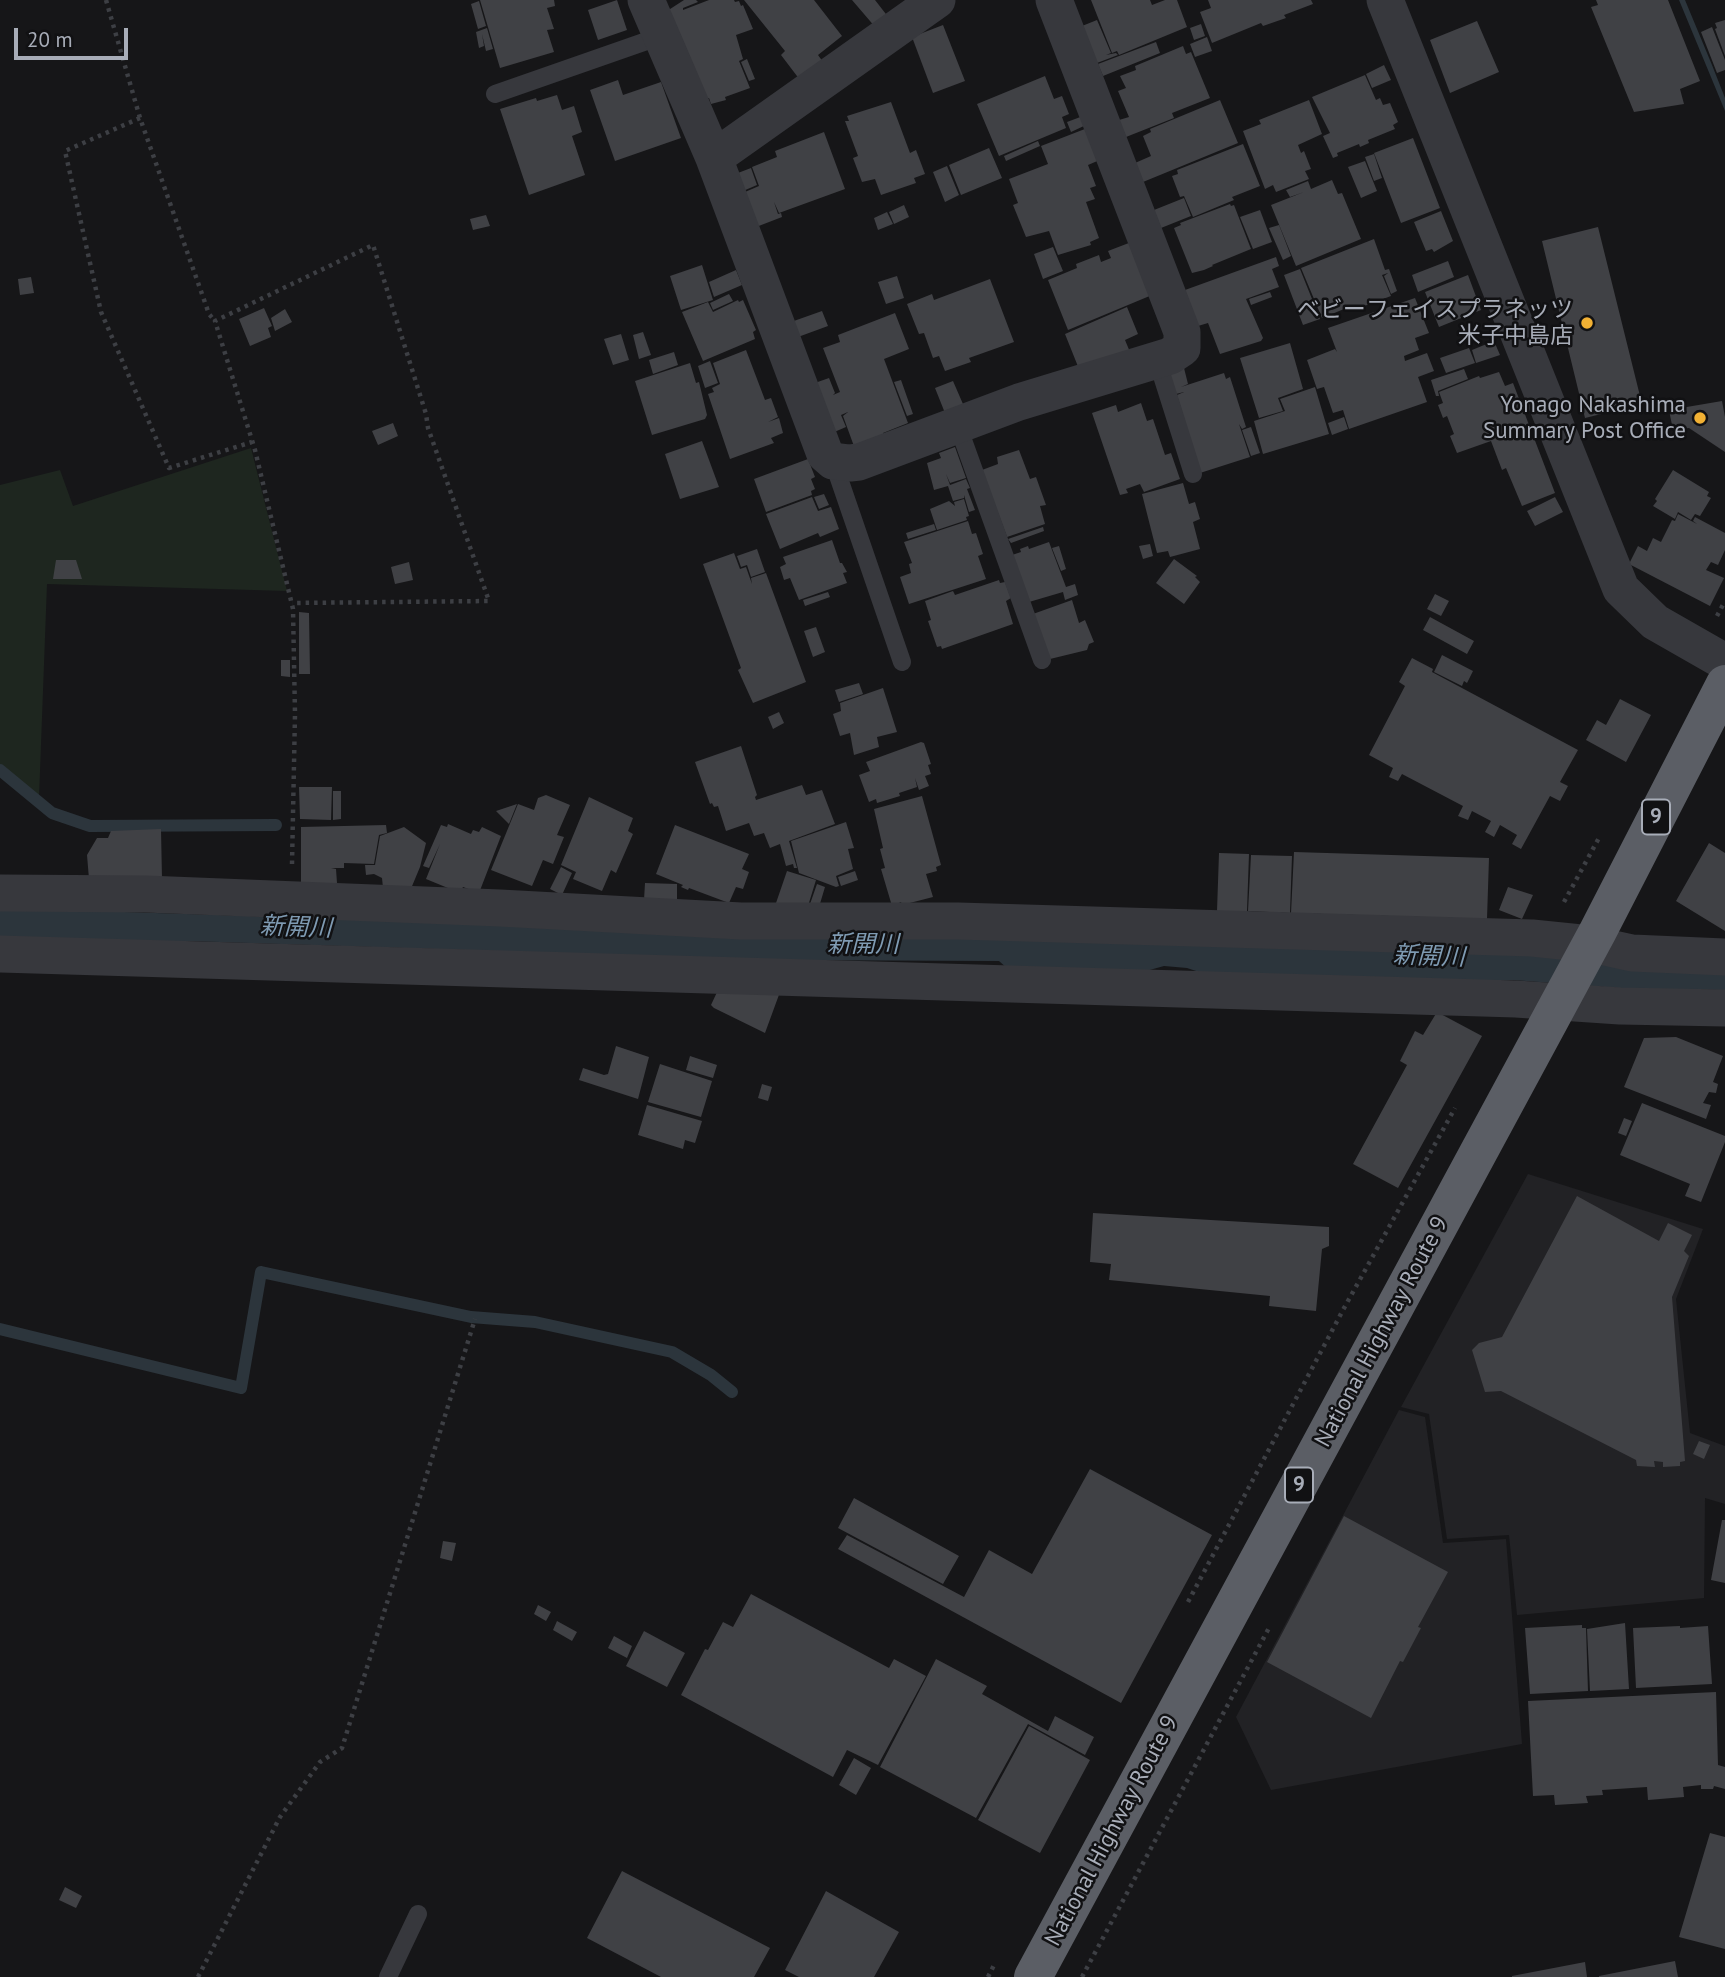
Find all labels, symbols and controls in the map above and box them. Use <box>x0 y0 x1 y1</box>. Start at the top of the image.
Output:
scale bar <box>18 14 131 58</box>
text: 20 m <box>27 26 73 53</box>
place label: ベビーフェイスプラネッツ 米子中島店 <box>1297 296 1573 350</box>
marker: ベビーフェイスプラネッツ 米子中島店 <box>1579 315 1595 331</box>
place label: Yonago Nakashima Summary Post Office <box>1483 391 1686 445</box>
marker: Yonago Nakashima Summary Post Office <box>1692 410 1708 426</box>
road number: 9 <box>1642 800 1670 834</box>
water label: 新開川 <box>260 912 332 944</box>
water label: 新開川 <box>827 931 899 959</box>
water label: 新開川 <box>1393 941 1465 973</box>
street label: National Highway Route 9 <box>1309 1212 1455 1452</box>
road number: 9 <box>1285 1468 1313 1502</box>
street label: National Highway Route 9 <box>1039 1711 1185 1951</box>

